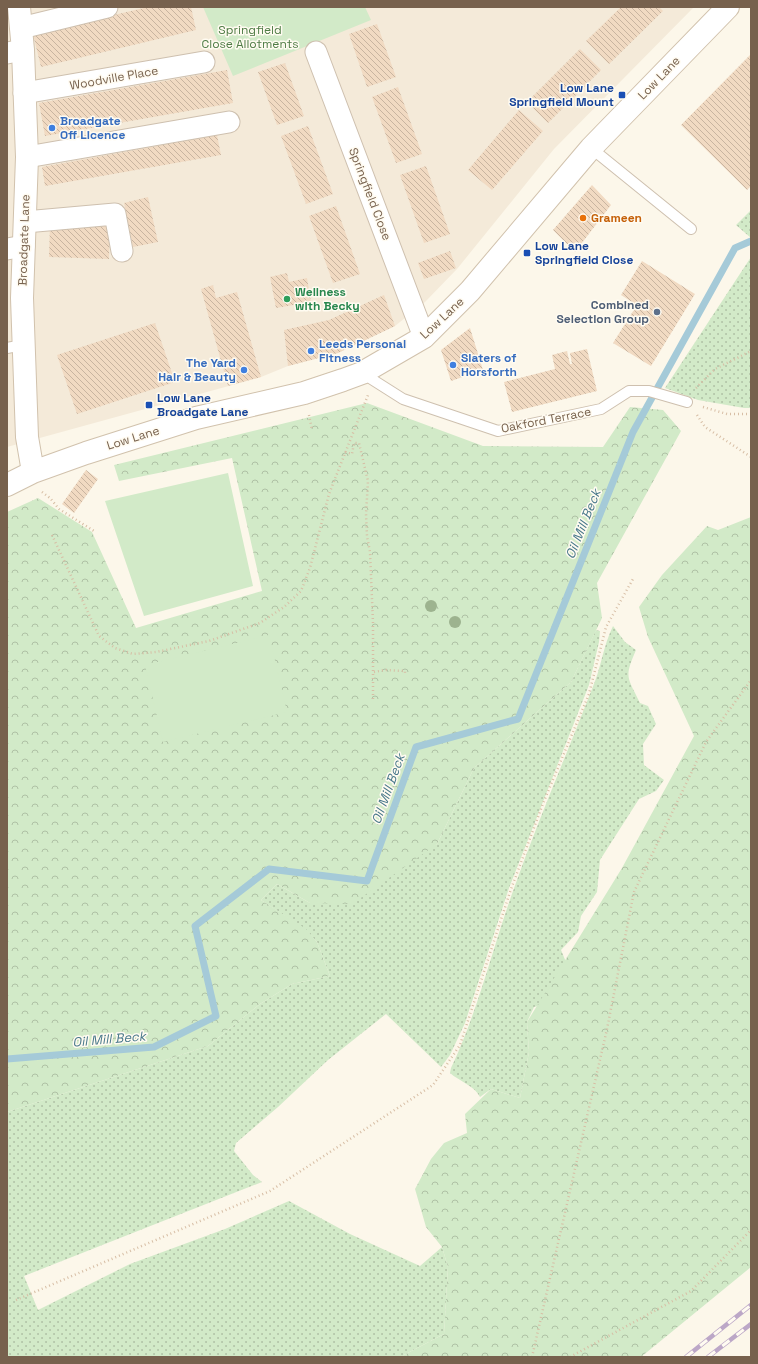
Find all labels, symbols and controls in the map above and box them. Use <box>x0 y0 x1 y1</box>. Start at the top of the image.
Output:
park label: Springfield Close Allotments <box>201 22 299 52</box>
street label: Low Lane <box>634 53 684 103</box>
street label: Woodville Place <box>69 62 159 94</box>
place label: Low Lane Springfield Mount <box>509 80 614 110</box>
marker: Low Lane Springfield Mount <box>617 90 627 100</box>
place label: Broadgate Off Licence <box>60 113 125 143</box>
marker: Broadgate Off Licence <box>47 123 57 133</box>
street label: Springfield Close <box>345 145 395 243</box>
street label: Broadgate Lane <box>14 194 34 286</box>
place label: Grameen <box>591 210 642 226</box>
marker: Grameen <box>578 213 588 223</box>
place label: Low Lane Springfield Close <box>535 238 633 268</box>
marker: Low Lane Springfield Close <box>522 248 532 258</box>
place label: Wellness with Becky <box>295 284 360 314</box>
marker: Wellness with Becky <box>282 294 292 304</box>
street label: Low Lane <box>417 294 467 342</box>
place label: Combined Selection Group <box>557 297 649 327</box>
marker: Combined Selection Group <box>652 307 662 317</box>
place label: Leeds Personal Fitness <box>319 336 406 366</box>
marker: Leeds Personal Fitness <box>306 346 316 356</box>
place label: Slaters of Horsforth <box>461 350 517 380</box>
place label: The Yard Hair & Beauty <box>158 355 236 385</box>
marker: Slaters of Horsforth <box>448 360 458 370</box>
marker: The Yard Hair & Beauty <box>239 365 249 375</box>
place label: Low Lane Broadgate Lane <box>157 390 249 420</box>
marker: Low Lane Broadgate Lane <box>144 400 154 410</box>
street label: Oakford Terrace <box>500 403 592 437</box>
street label: Low Lane <box>105 422 161 454</box>
water label: Oil Mill Beck <box>561 485 605 561</box>
water label: Oil Mill Beck <box>367 750 409 826</box>
water label: Oil Mill Beck <box>72 1027 148 1051</box>

